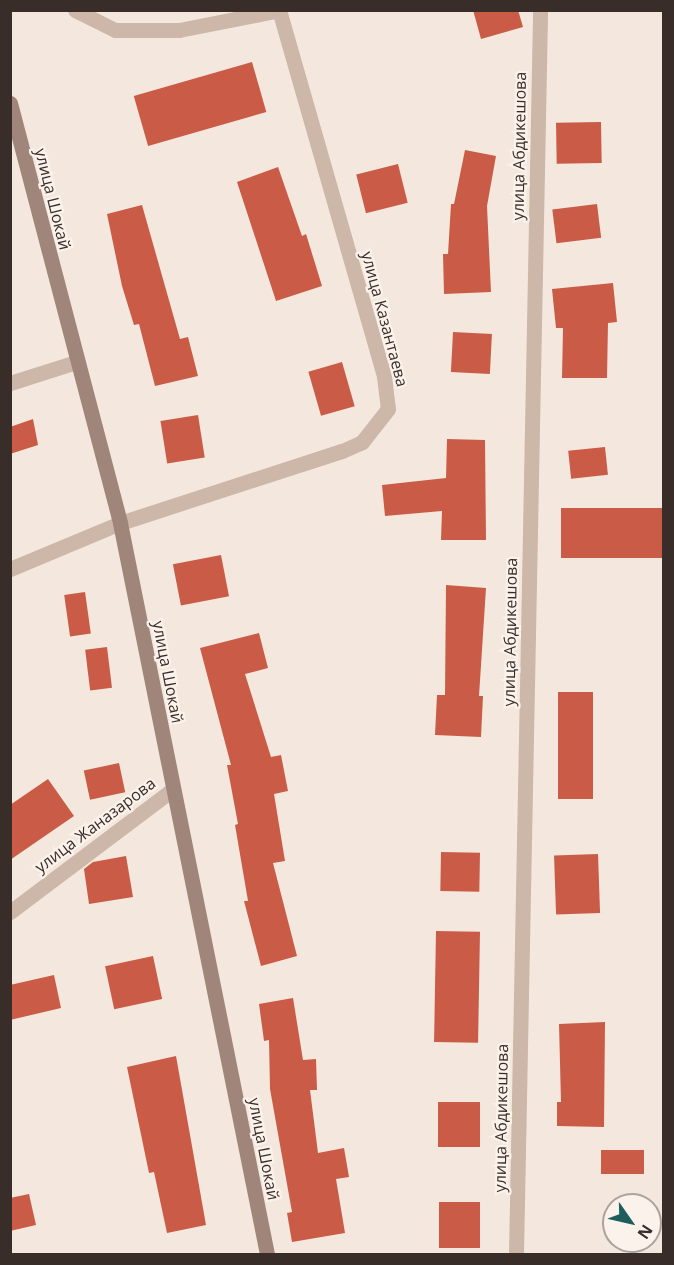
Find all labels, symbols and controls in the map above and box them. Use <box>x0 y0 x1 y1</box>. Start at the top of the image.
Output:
street label: улица Абдикешова <box>508 72 530 220</box>
street label: улица Шокай <box>31 146 75 252</box>
street label: улица Казантаева <box>358 249 412 389</box>
street label: улица Абдикешова <box>499 558 521 706</box>
street label: улица Шокай <box>149 619 187 725</box>
street label: улица Жаназарова <box>31 773 159 877</box>
street label: улица Абдикешова <box>490 1044 512 1192</box>
street label: улица Шокай <box>245 1096 283 1202</box>
north arrow <box>602 1193 662 1253</box>
text: N <box>633 1220 658 1243</box>

